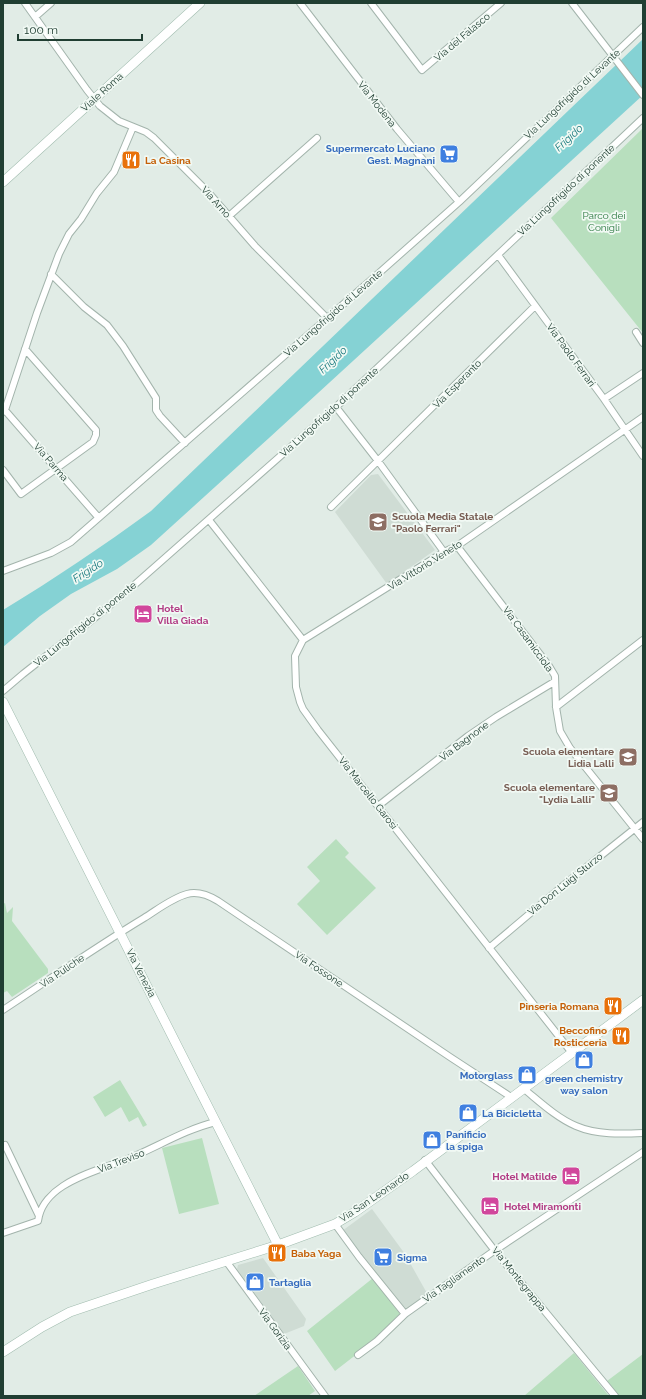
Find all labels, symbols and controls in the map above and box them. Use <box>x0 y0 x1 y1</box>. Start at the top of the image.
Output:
street label: Via del Falasco <box>432 11 492 63</box>
scale bar <box>18 16 142 42</box>
text: 100 m <box>24 23 58 37</box>
street label: Via Lungofrigido di Levante <box>522 47 622 141</box>
street label: Viale Roma <box>79 70 125 114</box>
street label: Via Modena <box>356 79 398 129</box>
water label: Frigido <box>552 122 586 154</box>
street label: Via Lungofrigido di ponente <box>515 142 617 238</box>
place label: Supermercato Luciano Gest. Magnani <box>326 143 435 166</box>
supermarket icon: Supermercato Luciano Gest. Magnani <box>438 143 460 165</box>
restaurant icon: La Casina <box>120 149 142 171</box>
place label: La Casina <box>145 155 191 166</box>
street label: Via Arno <box>199 184 233 220</box>
park label: Parco dei Conigli <box>582 210 626 233</box>
street label: Via Lungofrigido di Levante <box>282 267 384 359</box>
street label: Via Paolo Ferrari <box>544 321 598 389</box>
water label: Frigido <box>316 344 350 376</box>
street label: Via Esperanto <box>431 358 483 410</box>
street label: Via Lungofrigido di ponente <box>278 365 380 459</box>
street label: Via Parma <box>32 441 70 483</box>
school or university icon: Scuola Media Statale "Paolo Ferrari" <box>367 511 389 533</box>
place label: Scuola Media Statale "Paolo Ferrari" <box>392 511 493 534</box>
street label: Via Vittorio Veneto <box>386 538 464 592</box>
water label: Frigido <box>70 556 106 586</box>
street label: Via Lungofrigido di ponente <box>32 579 138 669</box>
hotel icon: Hotel Villa Giada <box>132 603 154 625</box>
place label: Hotel Villa Giada <box>157 603 209 626</box>
street label: Via Casamicciola <box>501 604 555 674</box>
street label: Via Bagnone <box>437 719 491 763</box>
place label: Scuola elementare Lidia Lalli <box>523 746 614 769</box>
school or university icon: Scuola elementare Lidia Lalli <box>617 746 639 768</box>
street label: Via Marcello Garosi <box>336 755 400 831</box>
place label: Scuola elementare "Lydia Lalli" <box>504 782 595 805</box>
school or university icon: Scuola elementare "Lydia Lalli" <box>598 782 620 804</box>
street label: Via Don Luigi Sturzo <box>525 850 605 917</box>
street label: Via Venezia <box>124 947 158 999</box>
street label: Via Fossone <box>293 949 345 989</box>
street label: Via Puliche <box>38 952 86 990</box>
restaurant icon: Pinseria Romana <box>602 995 624 1017</box>
place label: Pinseria Romana <box>519 1001 599 1012</box>
place label: Beccofino Rosticceria <box>554 1025 607 1048</box>
restaurant icon: Beccofino Rosticceria <box>610 1025 632 1047</box>
shop icon: green chemistry way salon <box>573 1049 595 1071</box>
shop icon: Motorglass <box>516 1064 538 1086</box>
place label: Motorglass <box>460 1070 513 1081</box>
place label: green chemistry way salon <box>545 1073 624 1096</box>
shop icon: La Bicicletta <box>457 1102 479 1124</box>
place label: La Bicicletta <box>482 1108 542 1119</box>
shop icon: Panificio la spiga <box>421 1129 443 1151</box>
place label: Panificio la spiga <box>446 1129 486 1152</box>
street label: Via Treviso <box>96 1147 146 1175</box>
hotel icon: Hotel Matilde <box>560 1165 582 1187</box>
street label: Via San Leonardo <box>337 1170 411 1224</box>
place label: Hotel Matilde <box>492 1171 557 1182</box>
hotel icon: Hotel Miramonti <box>479 1195 501 1217</box>
place label: Hotel Miramonti <box>504 1201 581 1212</box>
restaurant icon: Baba Yaga <box>266 1242 288 1264</box>
street label: Via Montegrappa <box>490 1245 548 1313</box>
supermarket icon: Sigma <box>372 1246 394 1268</box>
place label: Baba Yaga <box>291 1248 341 1259</box>
place label: Sigma <box>397 1252 427 1263</box>
street label: Via Tagliamento <box>421 1253 487 1305</box>
shop icon: Tartaglia <box>244 1271 266 1293</box>
place label: Tartaglia <box>269 1277 312 1288</box>
street label: Via Gorizia <box>256 1306 294 1352</box>

